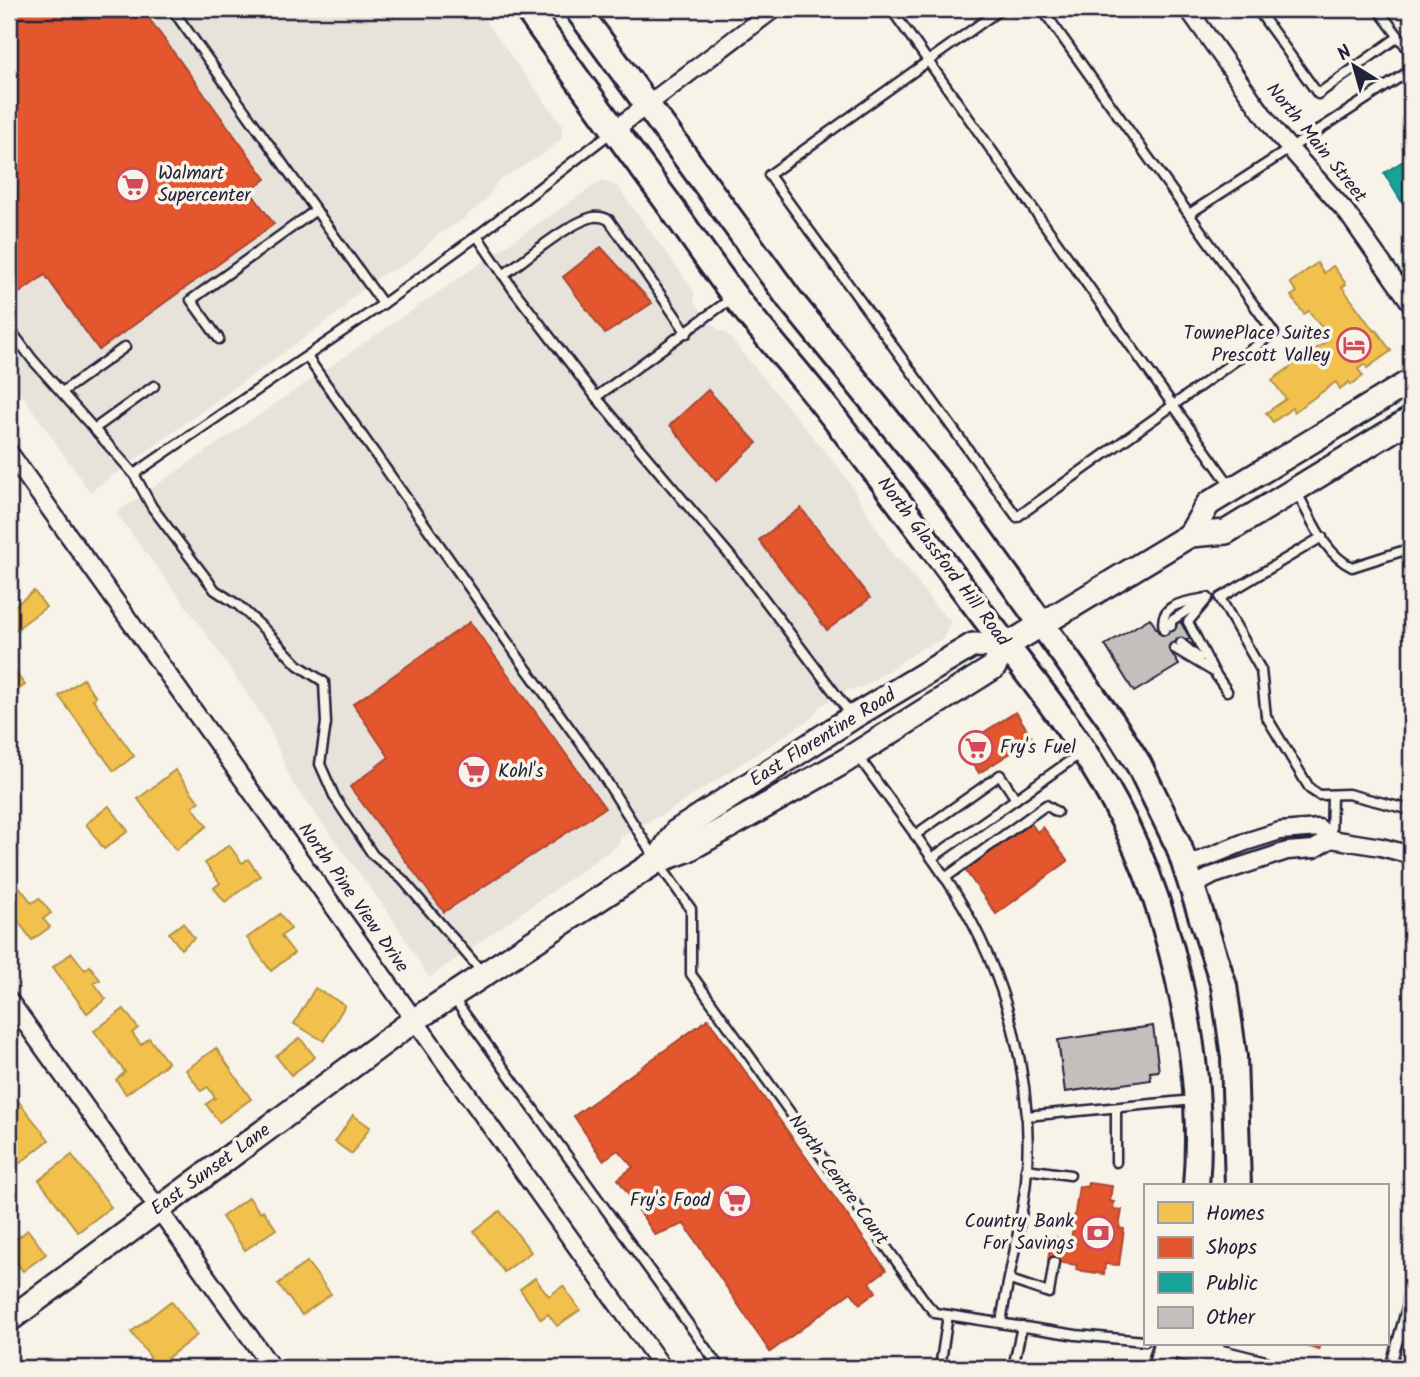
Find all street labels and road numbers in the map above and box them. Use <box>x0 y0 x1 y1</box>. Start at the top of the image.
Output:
street label: North Main Street <box>1258 76 1374 210</box>
street label: North Glassford Hill Road <box>869 471 1017 654</box>
street label: East Florentine Road <box>744 681 902 795</box>
street label: North Pine View Drive <box>290 817 416 980</box>
street label: North Centre Court <box>780 1108 896 1252</box>
street label: East Sunset Lane <box>145 1116 278 1224</box>

